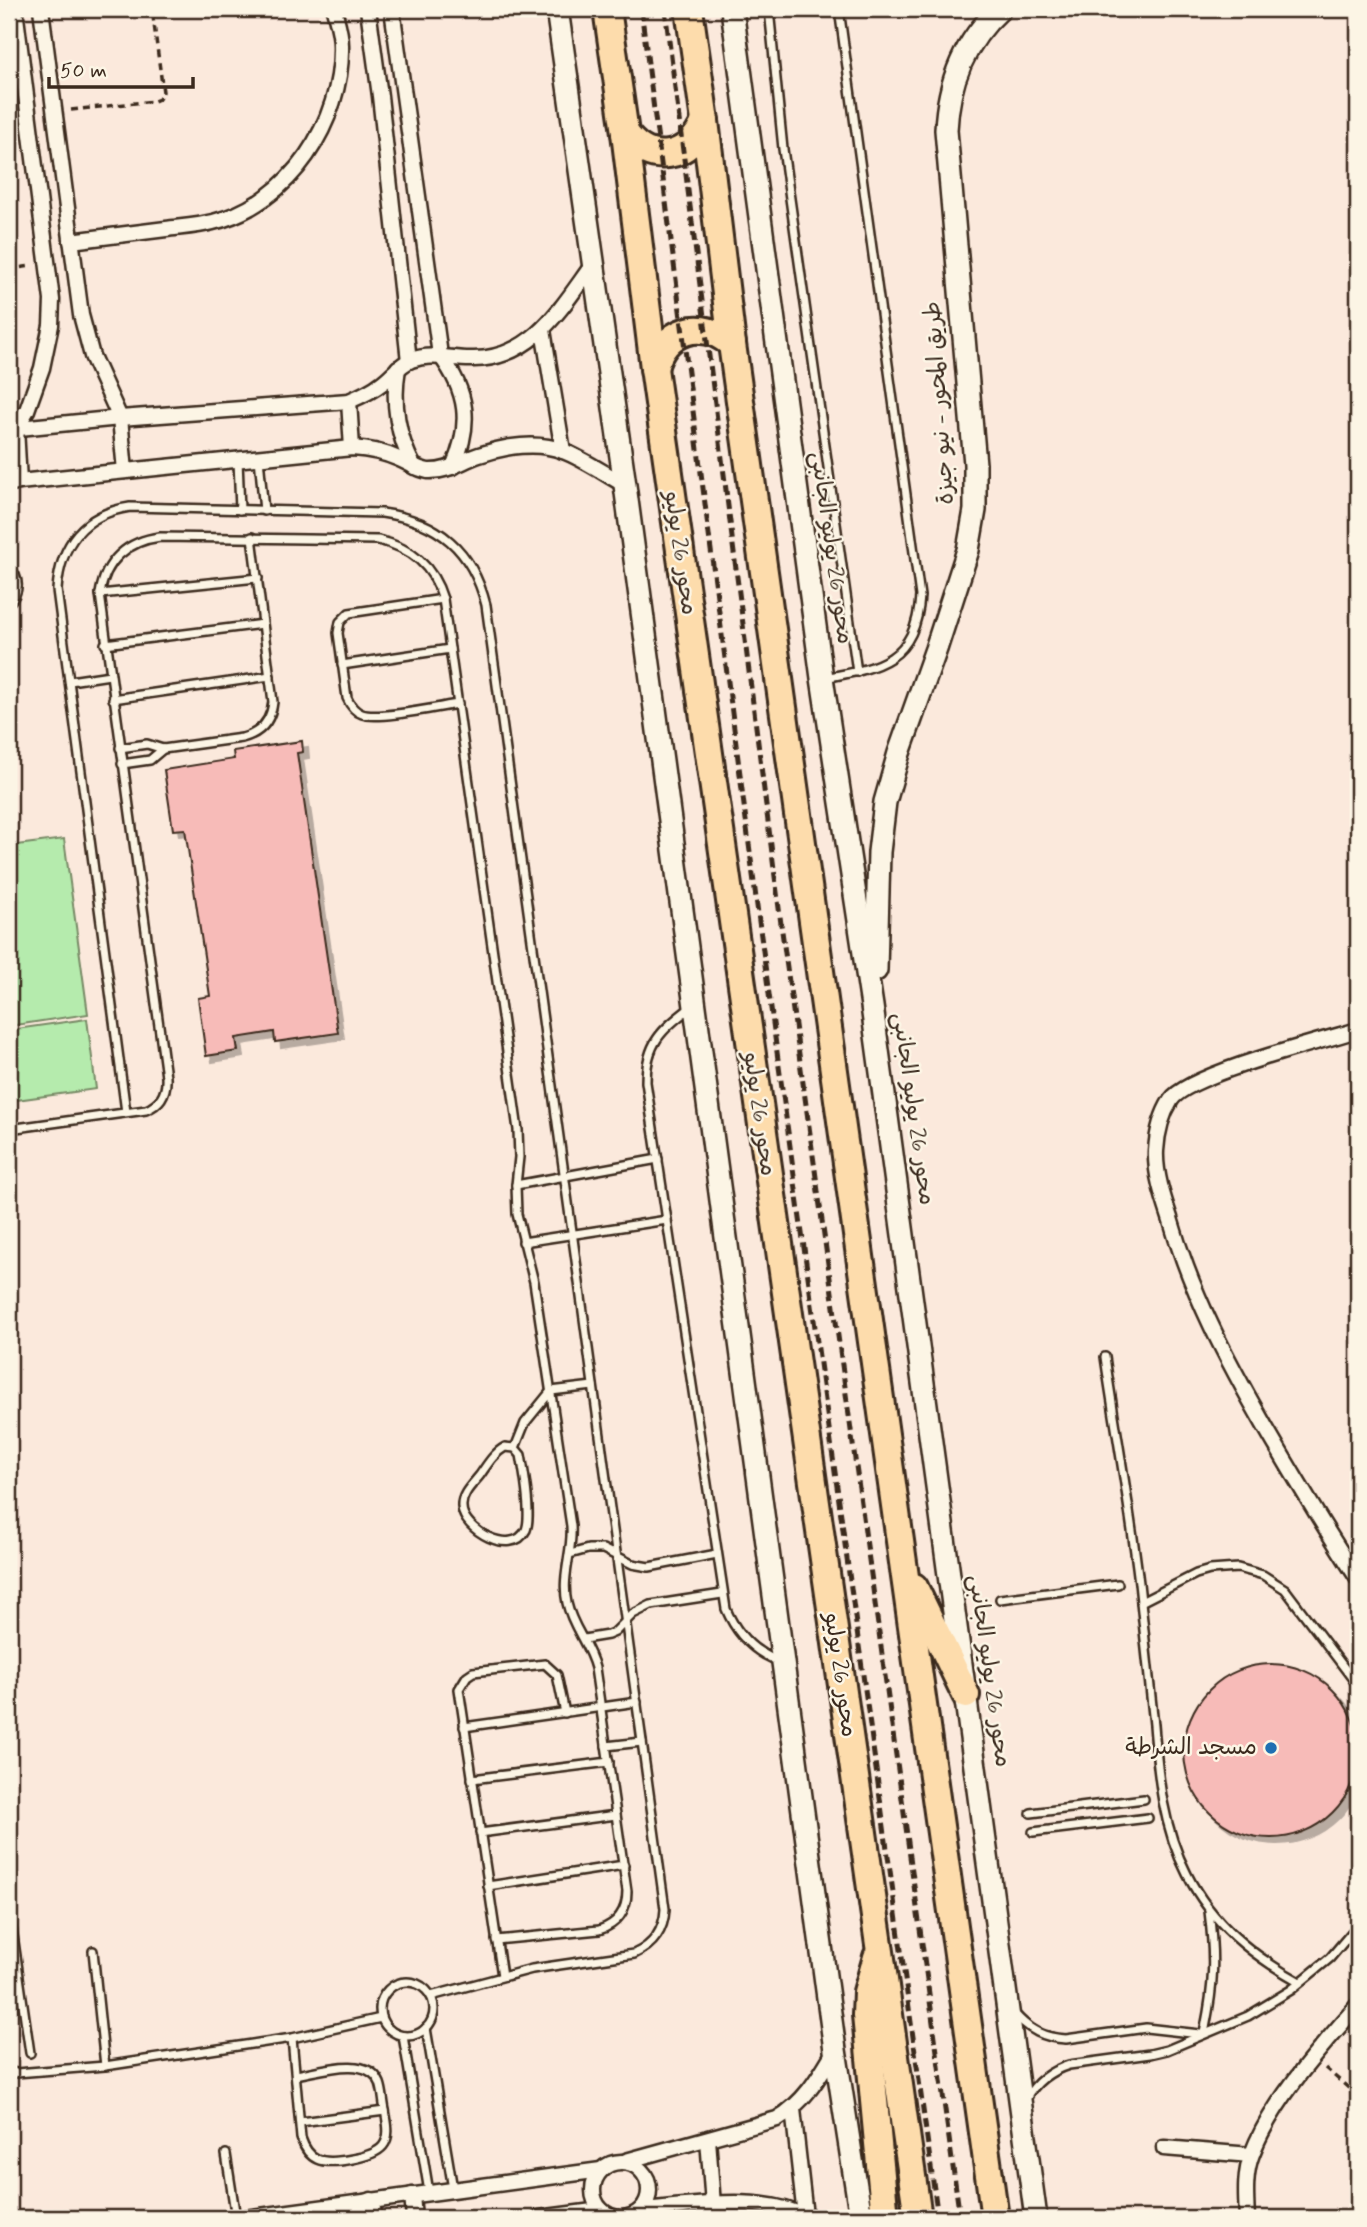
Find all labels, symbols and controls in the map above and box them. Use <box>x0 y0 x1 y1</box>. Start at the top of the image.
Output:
scale bar <box>49 46 192 90</box>
text: 50 m <box>60 57 107 85</box>
street label: طريق المحور - نيو جيزة <box>918 300 962 506</box>
street label: محور 26 يوليو الجانبى <box>803 450 859 646</box>
street label: محور 26 يوليو <box>656 488 704 617</box>
street label: محور 26 يوليو الجانبى <box>885 1011 941 1207</box>
street label: محور 26 يوليو <box>735 1049 783 1178</box>
street label: محور 26 يوليو الجانبى <box>961 1573 1017 1769</box>
street label: محور 26 يوليو <box>816 1610 864 1739</box>
place label: مسجد الشرطة <box>1125 1733 1257 1763</box>
marker: مسجد الشرطة <box>1263 1740 1279 1756</box>

